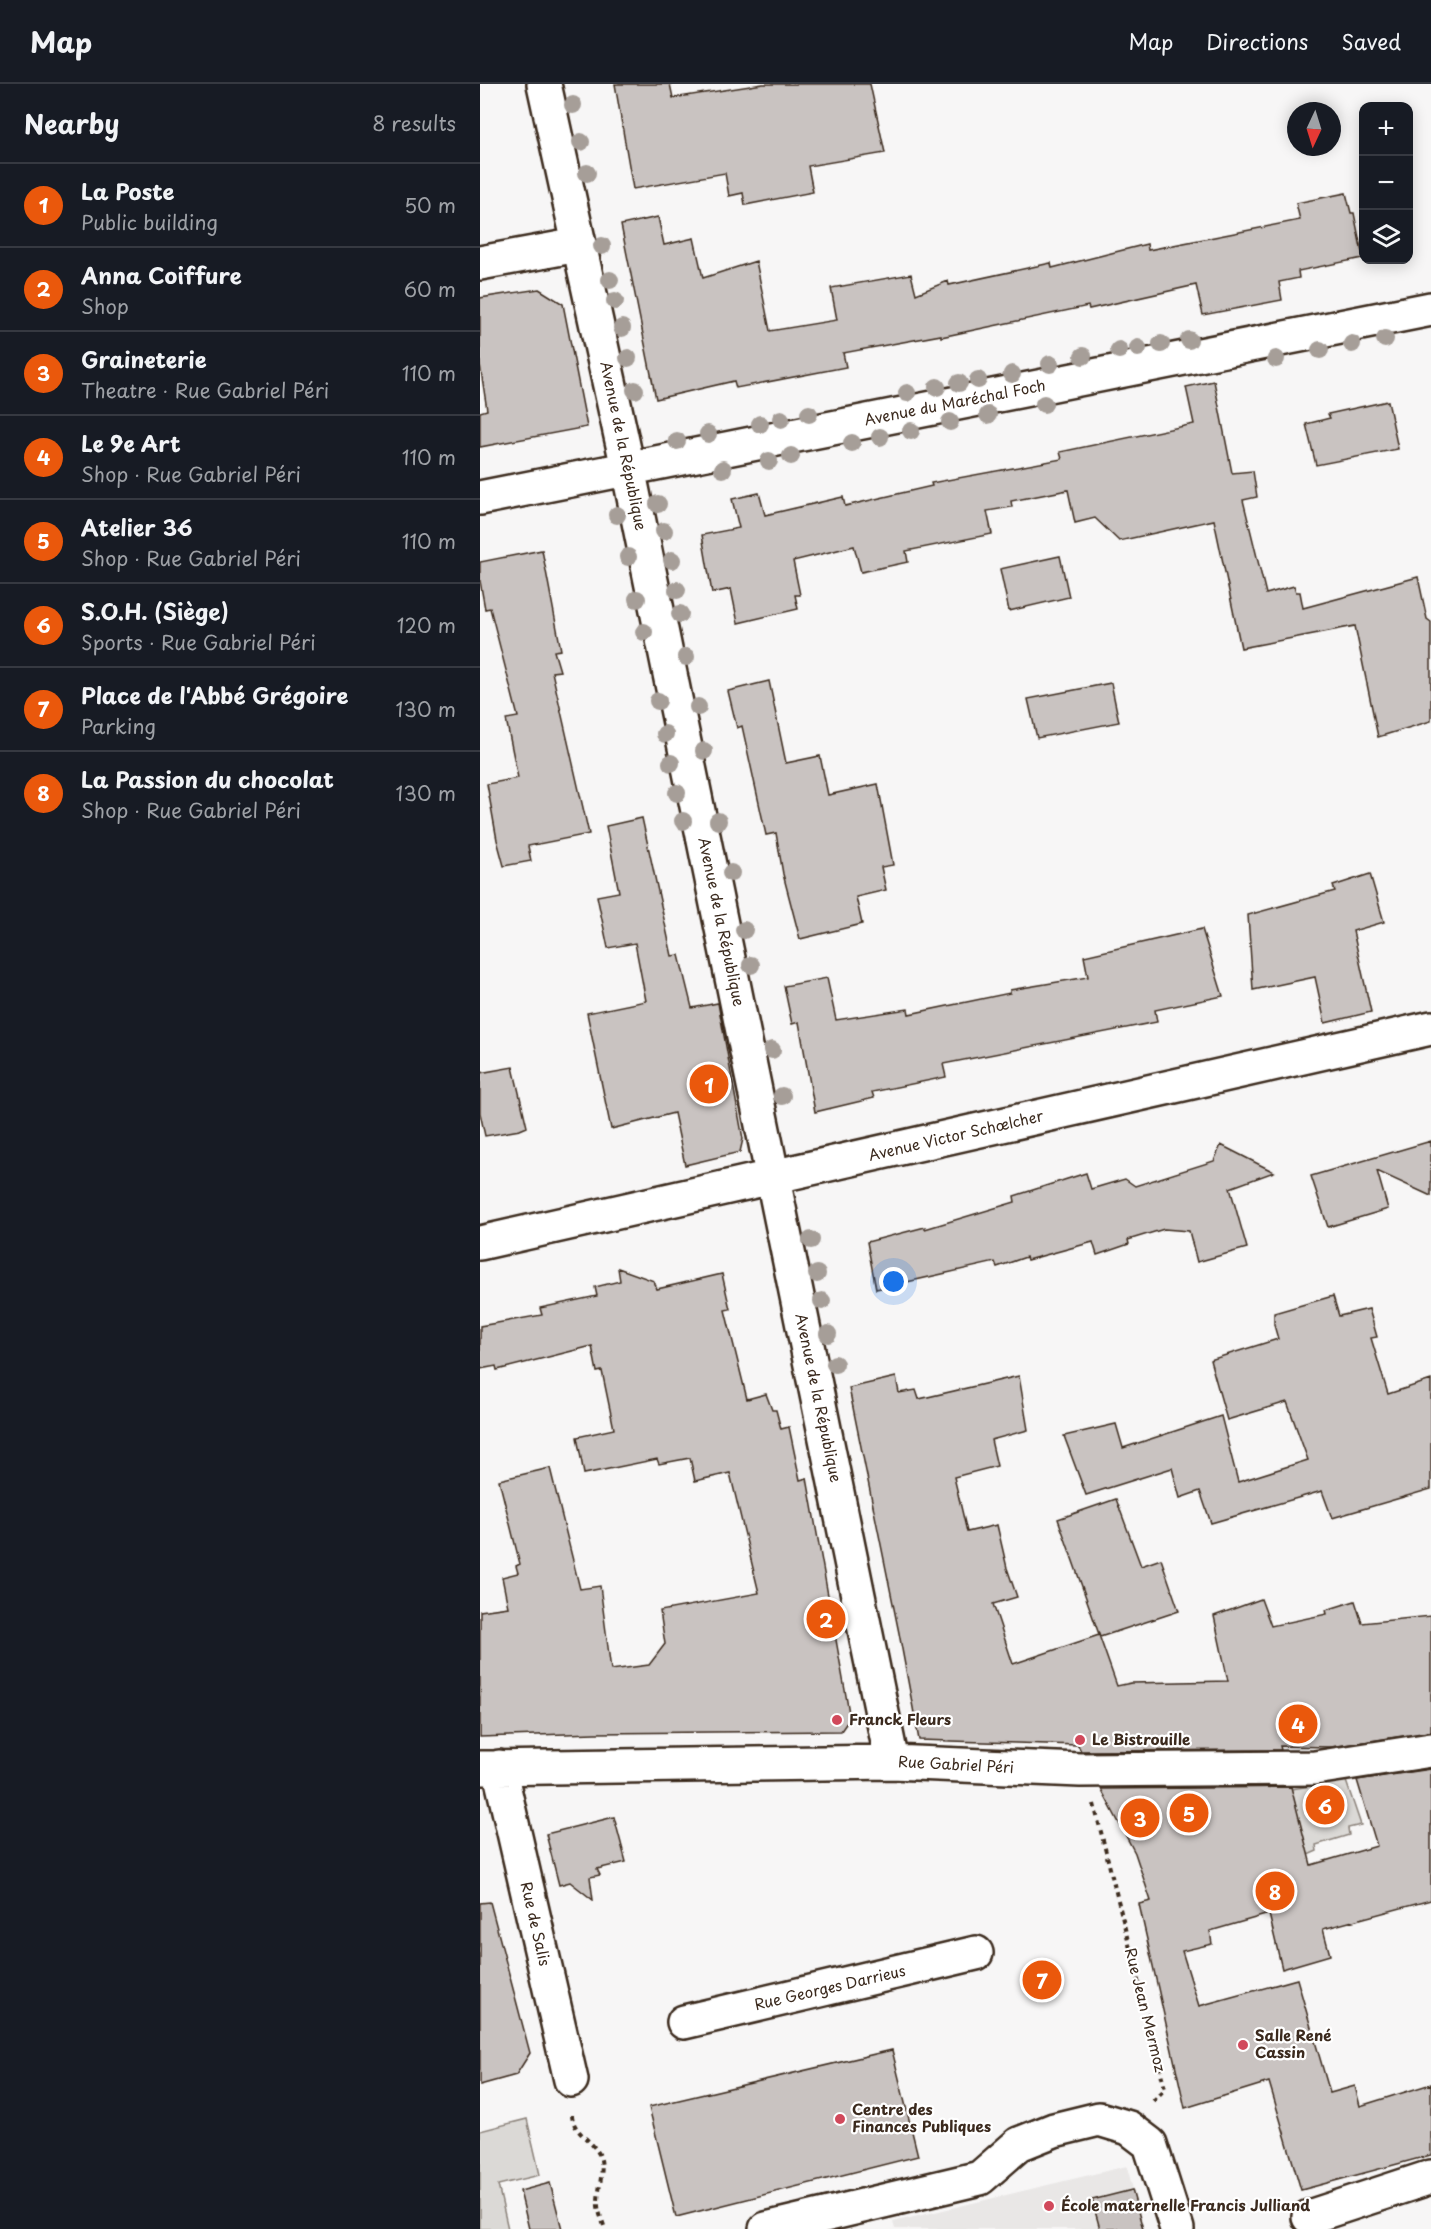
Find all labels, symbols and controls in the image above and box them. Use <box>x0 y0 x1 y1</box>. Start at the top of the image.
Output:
text: Map <box>30 20 92 63</box>
text: Map <box>1128 25 1173 57</box>
text: Directions <box>1206 25 1308 57</box>
text: Saved <box>1341 25 1401 57</box>
north arrow <box>1287 102 1341 156</box>
map controls <box>1359 102 1413 264</box>
button: + <box>1359 102 1413 156</box>
text: Nearby <box>24 104 119 143</box>
text: 8 results <box>372 108 456 138</box>
button: − <box>1359 156 1413 210</box>
text: La Poste <box>81 174 174 207</box>
text: 1 <box>39 190 48 220</box>
text: 50 m <box>404 190 456 220</box>
text: Public building <box>81 207 218 237</box>
button: layers <box>1359 210 1413 264</box>
text: Anna Coiffure <box>81 258 242 291</box>
text: 2 <box>36 274 51 304</box>
text: 60 m <box>404 274 456 304</box>
text: Shop <box>81 291 129 321</box>
text: Graineterie <box>81 342 207 375</box>
text: 3 <box>37 358 50 388</box>
text: 110 m <box>402 358 456 388</box>
street label: Avenue de la République <box>595 359 654 532</box>
street label: Avenue du Maréchal Foch <box>862 373 1047 430</box>
text: Theatre · Rue Gabriel Péri <box>81 375 329 405</box>
text: Le 9e Art <box>81 426 181 459</box>
text: 4 <box>37 442 50 472</box>
text: 110 m <box>402 442 456 472</box>
text: Shop · Rue Gabriel Péri <box>81 459 301 489</box>
text: Atelier 36 <box>81 510 193 543</box>
text: 5 <box>37 526 50 556</box>
text: 110 m <box>402 526 456 556</box>
text: Shop · Rue Gabriel Péri <box>81 543 301 573</box>
text: S.O.H. (Siège) <box>81 594 229 627</box>
text: 6 <box>36 610 51 640</box>
text: 120 m <box>397 610 456 640</box>
text: Sports · Rue Gabriel Péri <box>81 627 316 657</box>
text: Place de l'Abbé Grégoire <box>81 678 348 711</box>
text: 7 <box>38 694 49 724</box>
text: 130 m <box>396 694 456 724</box>
text: Parking <box>81 711 156 741</box>
text: La Passion du chocolat <box>81 762 334 795</box>
text: 8 <box>37 778 50 808</box>
text: 130 m <box>396 778 456 808</box>
text: Shop · Rue Gabriel Péri <box>81 795 301 825</box>
street label: Avenue de la République <box>693 835 752 1008</box>
pin: 1 <box>690 1062 728 1106</box>
street label: Avenue Victor Schœlcher <box>866 1103 1045 1166</box>
your location <box>879 1267 908 1296</box>
street label: Avenue de la République <box>790 1311 849 1484</box>
pin: 2 <box>806 1596 846 1642</box>
pin: 4 <box>1278 1702 1318 1746</box>
place label: Franck Fleurs <box>849 1707 951 1730</box>
marker: Franck Fleurs <box>830 1713 844 1727</box>
place label: Le Bistrouille <box>1092 1727 1190 1750</box>
marker: Le Bistrouille <box>1073 1733 1087 1747</box>
street label: Rue Gabriel Péri <box>898 1749 1015 1778</box>
pin: 6 <box>1306 1782 1344 1828</box>
pin: 5 <box>1170 1790 1208 1836</box>
pin: 3 <box>1120 1796 1160 1840</box>
pin: 8 <box>1256 1868 1294 1914</box>
street label: Rue de Salis <box>516 1879 557 1968</box>
street label: Rue Jean Mermoz <box>1120 1945 1173 2075</box>
street label: Rue Georges Darrieus <box>752 1958 908 2015</box>
pin: 7 <box>1022 1958 1062 2002</box>
place label: Salle René Cassin <box>1255 2023 1331 2063</box>
marker: Salle René Cassin <box>1236 2038 1250 2052</box>
place label: Centre des Finances Publiques <box>852 2097 991 2137</box>
marker: Centre des Finances Publiques <box>833 2112 847 2126</box>
place label: École maternelle Francis Julliand <box>1061 2193 1310 2216</box>
marker: École maternelle Francis Julliand <box>1042 2199 1056 2213</box>

